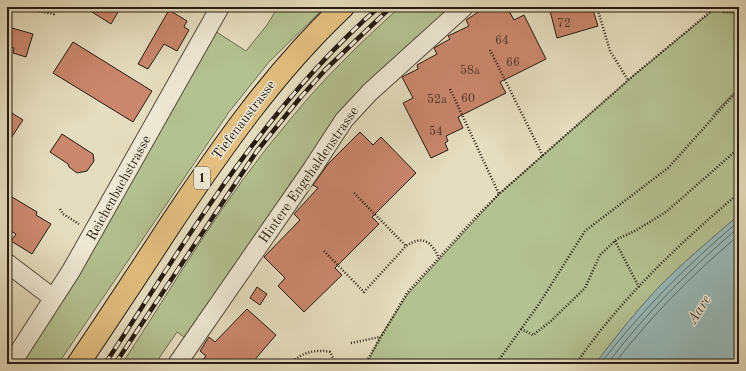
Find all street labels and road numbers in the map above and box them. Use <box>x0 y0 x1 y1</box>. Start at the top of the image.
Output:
street label: Tiefenaustrasse <box>210 78 278 162</box>
street label: Hintere Engehaldenstrasse <box>257 104 361 246</box>
street label: Reichenbachstrasse <box>84 133 154 243</box>
road number: 1 <box>194 167 210 189</box>

